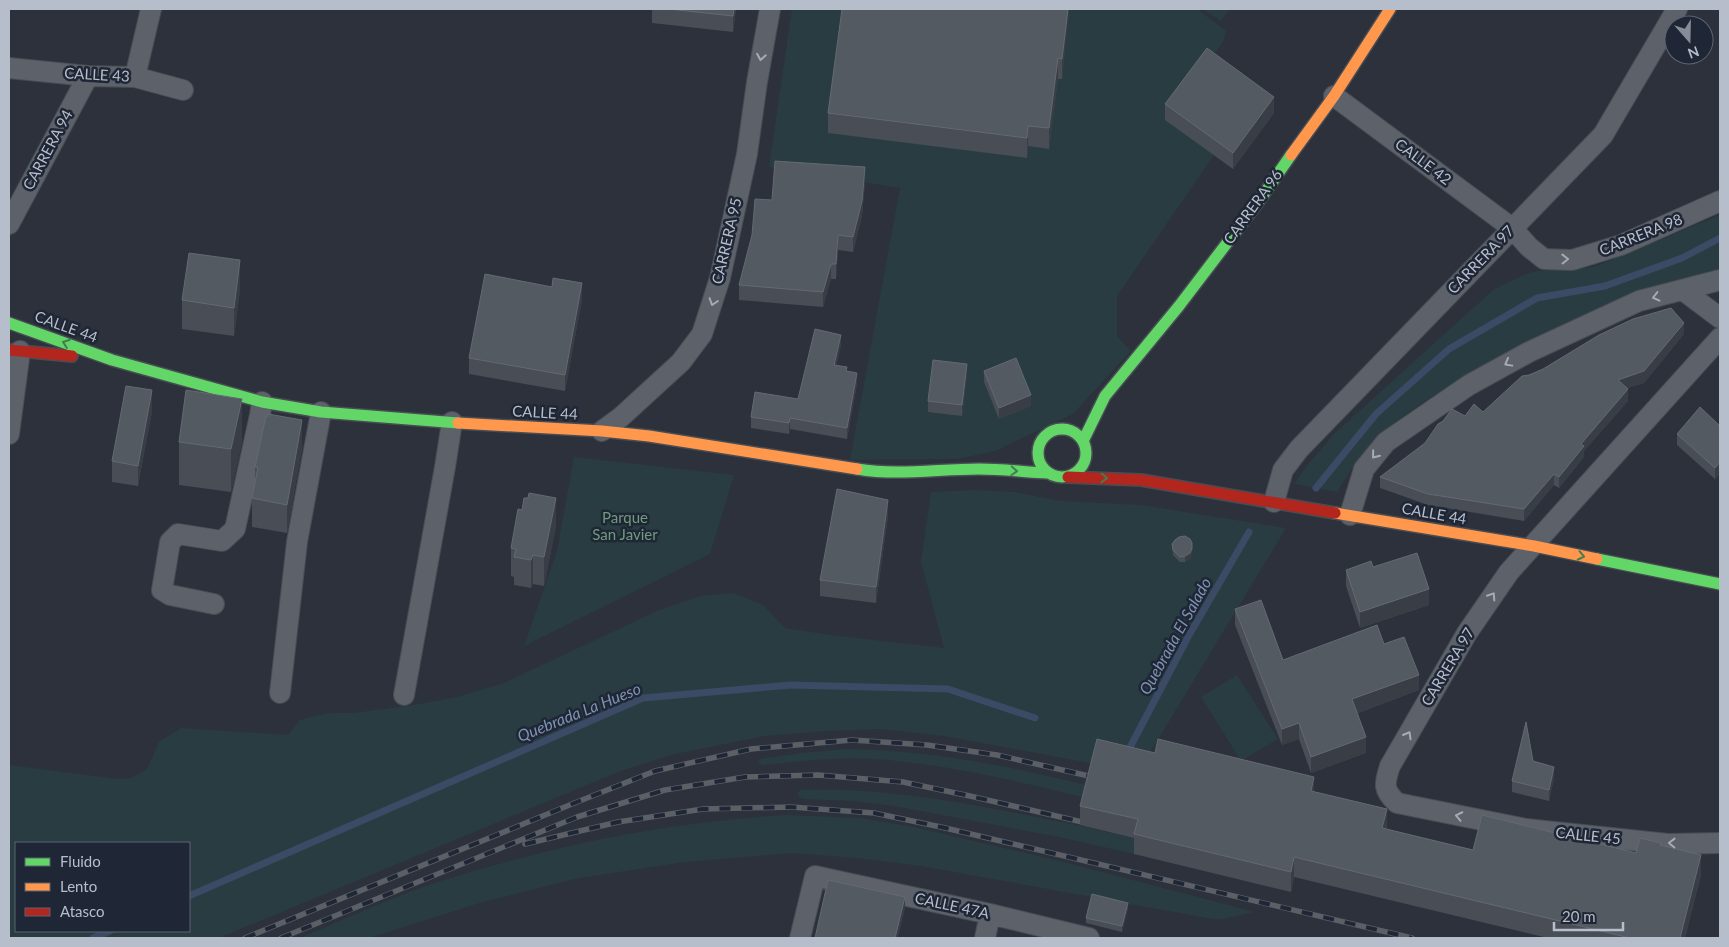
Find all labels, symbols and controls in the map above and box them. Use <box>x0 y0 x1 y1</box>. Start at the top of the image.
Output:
north arrow <box>1664 15 1714 65</box>
text: N <box>1686 43 1702 63</box>
one-way arrow <box>757 52 767 61</box>
street label: CALLE 43 <box>64 63 130 85</box>
street label: CARRERA 94 <box>19 106 76 193</box>
street label: CALLE 42 <box>1392 134 1455 188</box>
street label: CARRERA 96 <box>1219 165 1285 247</box>
street label: CARRERA 95 <box>707 196 745 286</box>
street label: CARRERA 98 <box>1596 209 1685 259</box>
street label: CARRERA 97 <box>1443 221 1518 297</box>
one-way arrow <box>1562 254 1570 264</box>
one-way arrow <box>1652 291 1661 302</box>
one-way arrow <box>708 297 718 305</box>
street label: CALLE 44 <box>32 306 100 346</box>
one-way arrow <box>63 339 71 349</box>
one-way arrow <box>1505 357 1514 367</box>
street label: CALLE 44 <box>512 401 579 423</box>
one-way arrow <box>1373 449 1381 458</box>
one-way arrow <box>1010 465 1018 476</box>
one-way arrow <box>1101 473 1109 483</box>
street label: CALLE 44 <box>1400 498 1468 528</box>
park label: Parque San Javier <box>592 508 658 543</box>
one-way arrow <box>1577 550 1586 561</box>
water label: Quebrada El Salado <box>1135 574 1215 698</box>
one-way arrow <box>1486 592 1495 601</box>
street label: CARRERA 97 <box>1417 624 1478 709</box>
water label: Quebrada La Hueso <box>514 678 643 745</box>
one-way arrow <box>1402 731 1412 740</box>
one-way arrow <box>1454 811 1463 821</box>
street label: CALLE 45 <box>1555 823 1622 847</box>
one-way arrow <box>1667 838 1675 849</box>
legend <box>15 842 190 932</box>
text: Fluido <box>60 852 101 870</box>
text: Lento <box>60 877 97 895</box>
street label: CALLE 47A <box>913 888 992 922</box>
scale bar <box>1554 900 1623 932</box>
text: Atasco <box>60 902 105 920</box>
text: 20 m <box>1562 907 1596 925</box>

